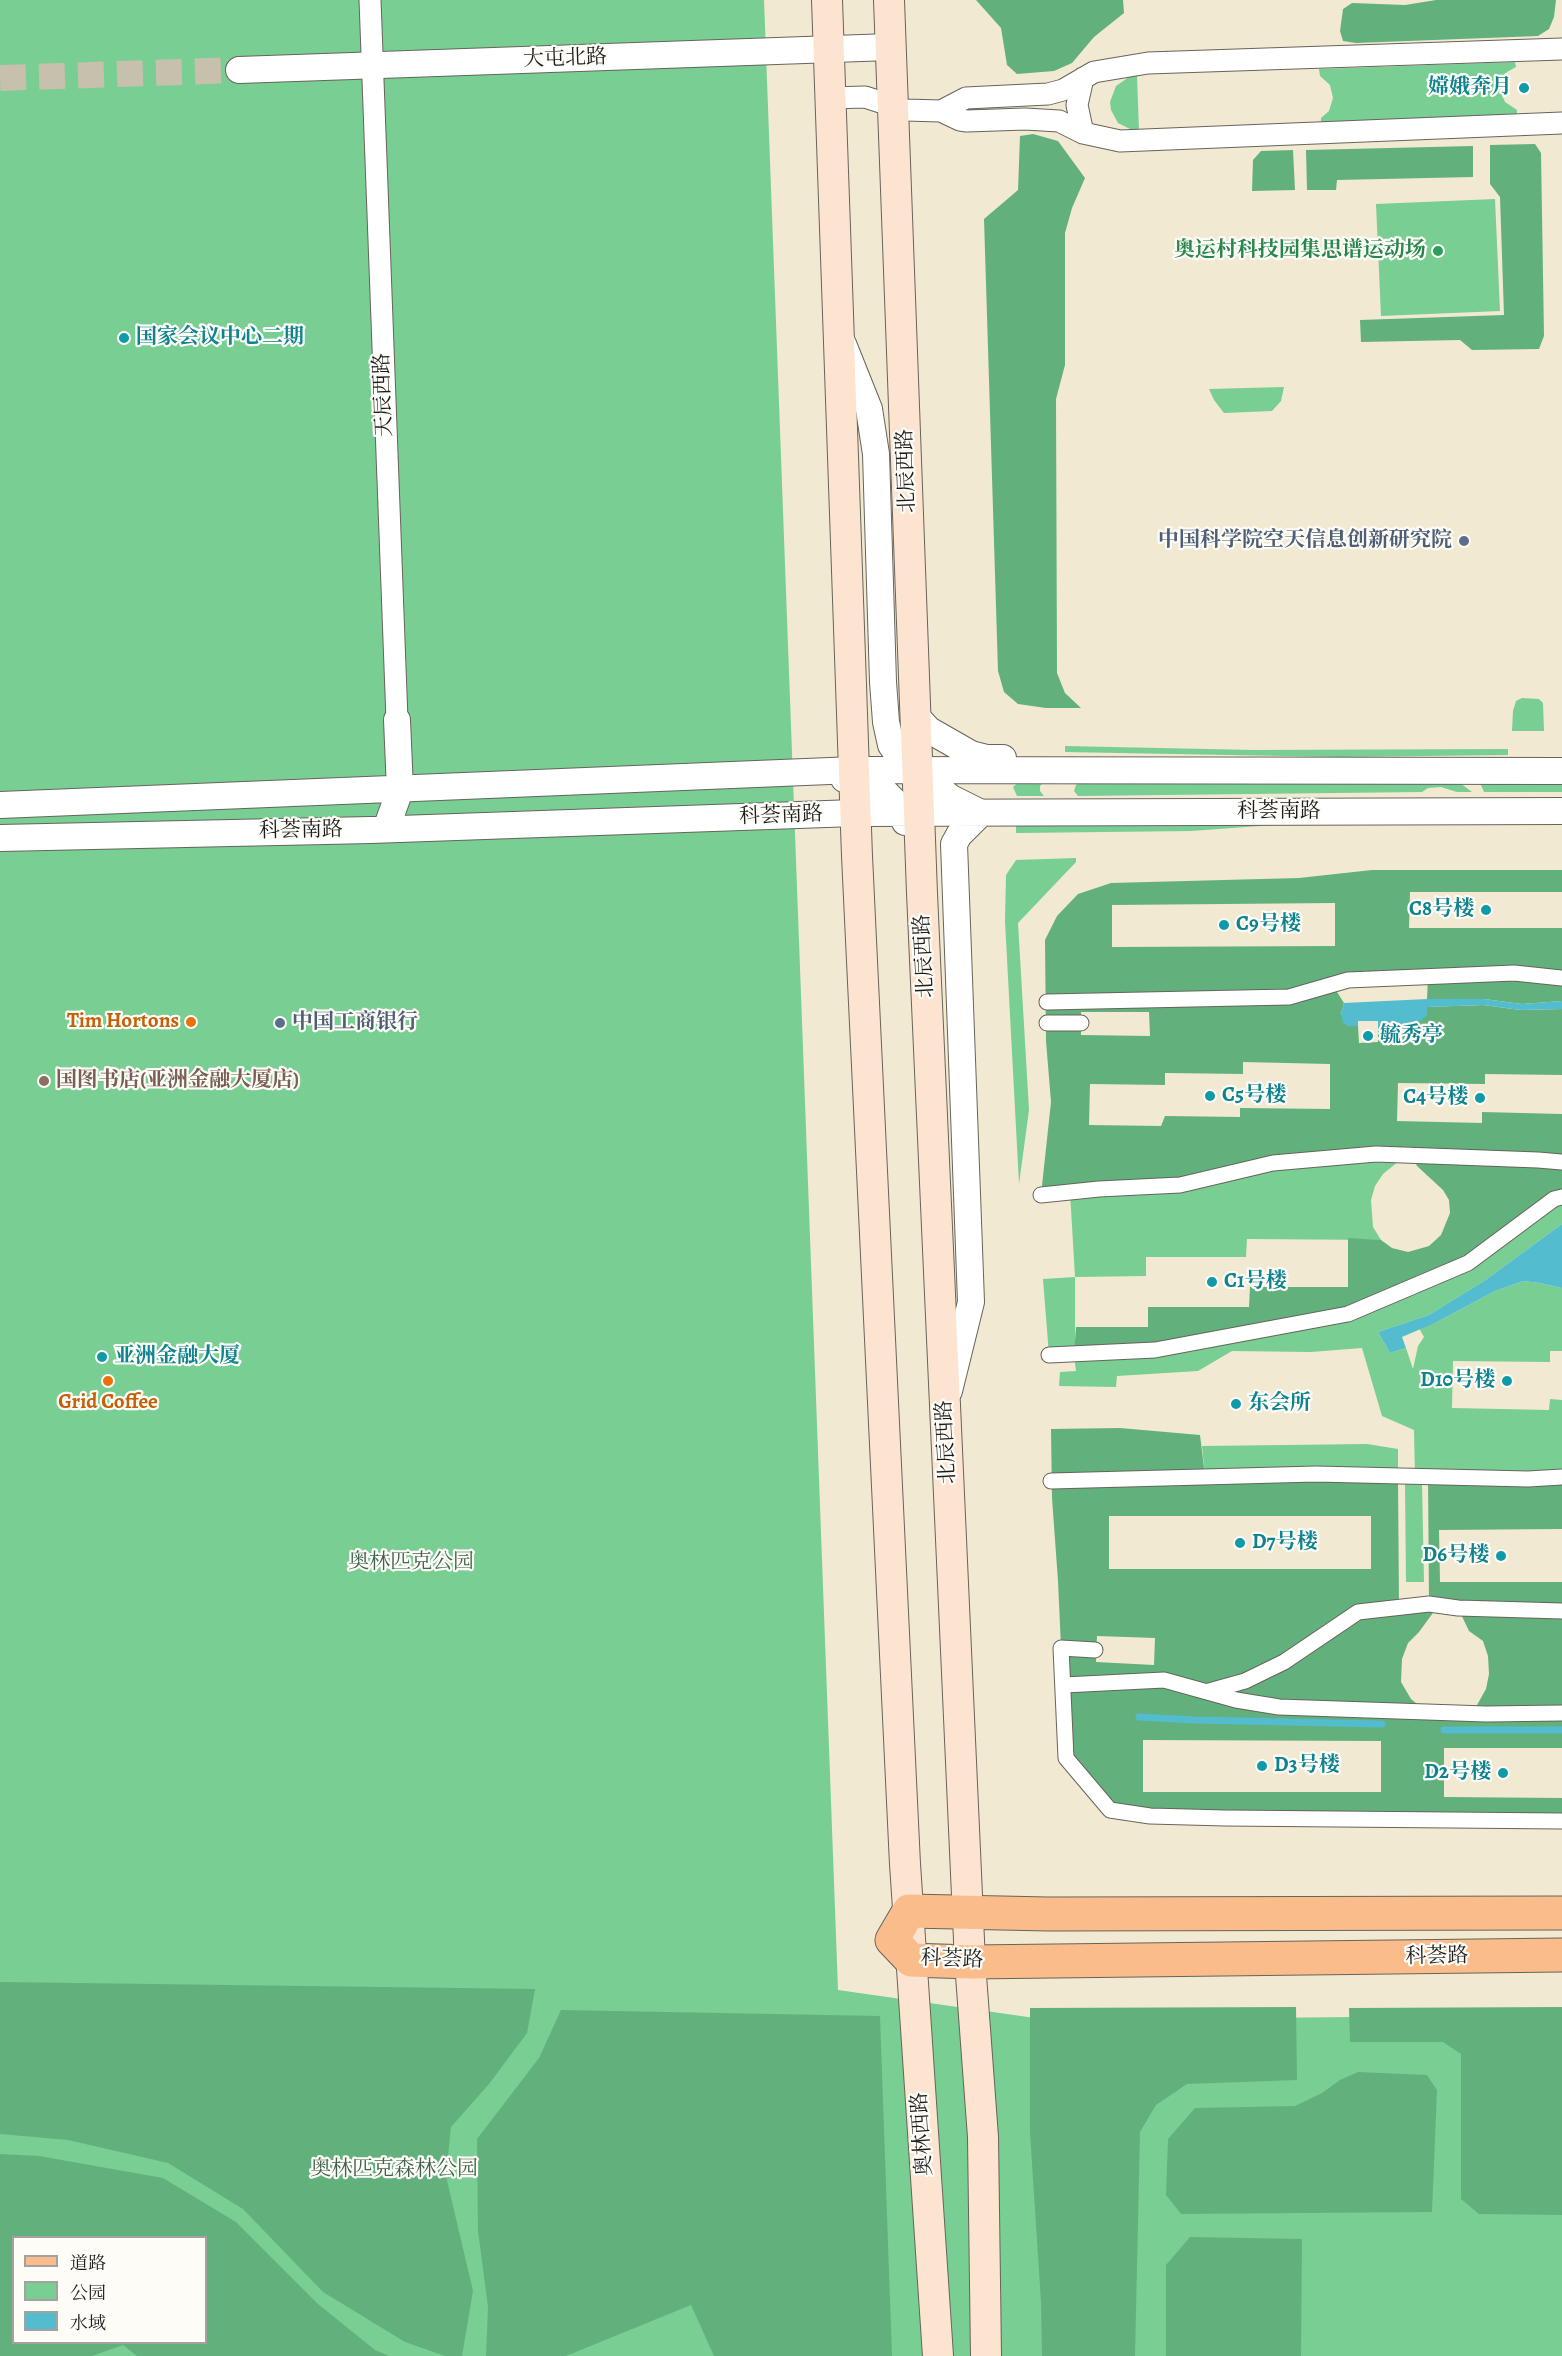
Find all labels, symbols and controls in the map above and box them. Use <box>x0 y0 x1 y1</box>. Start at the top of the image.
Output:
street label: 大屯北路 <box>523 45 607 73</box>
place label: 嫦娥奔月 <box>1428 75 1512 101</box>
marker: 嫦娥奔月 <box>1517 81 1531 95</box>
place label: 奥运村科技园集思谱运动场 <box>1174 238 1426 264</box>
marker: 奥运村科技园集思谱运动场 <box>1431 244 1445 258</box>
place label: 国家会议中心二期 <box>136 325 304 351</box>
marker: 国家会议中心二期 <box>117 331 131 345</box>
street label: 天辰西路 <box>370 353 398 437</box>
street label: 北辰西路 <box>893 429 921 513</box>
place label: 中国科学院空天信息创新研究院 <box>1158 528 1452 554</box>
marker: 中国科学院空天信息创新研究院 <box>1457 534 1471 548</box>
street label: 科荟南路 <box>1237 799 1321 825</box>
street label: 科荟南路 <box>739 802 823 830</box>
street label: 科荟南路 <box>259 818 343 844</box>
place label: C8号楼 <box>1409 897 1474 923</box>
marker: C8号楼 <box>1479 903 1493 917</box>
place label: C9号楼 <box>1236 912 1301 938</box>
street label: 北辰西路 <box>910 913 940 999</box>
marker: C9号楼 <box>1217 918 1231 932</box>
place label: Tim Hortons <box>67 1009 179 1035</box>
place label: 中国工商银行 <box>292 1010 418 1036</box>
marker: Tim Hortons <box>184 1015 198 1029</box>
marker: 中国工商银行 <box>273 1016 287 1030</box>
place label: 毓秀亭 <box>1380 1023 1443 1049</box>
marker: 毓秀亭 <box>1361 1029 1375 1043</box>
place label: 国图书店(亚洲金融大厦店) <box>56 1068 299 1094</box>
marker: 国图书店(亚洲金融大厦店) <box>37 1074 51 1088</box>
place label: C5号楼 <box>1222 1083 1286 1109</box>
place label: C4号楼 <box>1403 1085 1468 1111</box>
marker: C5号楼 <box>1203 1089 1217 1103</box>
marker: C4号楼 <box>1473 1091 1487 1105</box>
place label: C1号楼 <box>1224 1269 1286 1295</box>
marker: C1号楼 <box>1205 1275 1219 1289</box>
place label: 亚洲金融大厦 <box>114 1344 240 1370</box>
marker: 亚洲金融大厦 <box>95 1350 109 1364</box>
place label: D10号楼 <box>1420 1368 1495 1394</box>
marker: Grid Coffee <box>101 1374 115 1388</box>
marker: D10号楼 <box>1500 1374 1514 1388</box>
place label: Grid Coffee <box>58 1390 158 1416</box>
place label: 东会所 <box>1248 1391 1311 1417</box>
marker: 东会所 <box>1229 1397 1243 1411</box>
street label: 北辰西路 <box>932 1399 962 1485</box>
place label: D7号楼 <box>1252 1530 1318 1556</box>
marker: D7号楼 <box>1233 1536 1247 1550</box>
place label: D6号楼 <box>1423 1543 1489 1569</box>
marker: D6号楼 <box>1494 1549 1508 1563</box>
park label: 奥林匹克公园 <box>348 1550 474 1576</box>
place label: D3号楼 <box>1274 1753 1340 1779</box>
marker: D3号楼 <box>1255 1759 1269 1773</box>
place label: D2号楼 <box>1424 1760 1491 1786</box>
marker: D2号楼 <box>1496 1766 1510 1780</box>
street label: 科荟路 <box>1405 1944 1469 1970</box>
street label: 科荟路 <box>920 1946 984 1974</box>
street label: 奥林西路 <box>908 2091 938 2177</box>
park label: 奥林匹克森林公园 <box>310 2157 478 2183</box>
legend <box>12 2236 207 2344</box>
text: 道路 <box>70 2251 106 2275</box>
text: 公园 <box>70 2281 106 2305</box>
text: 水域 <box>70 2311 106 2335</box>

